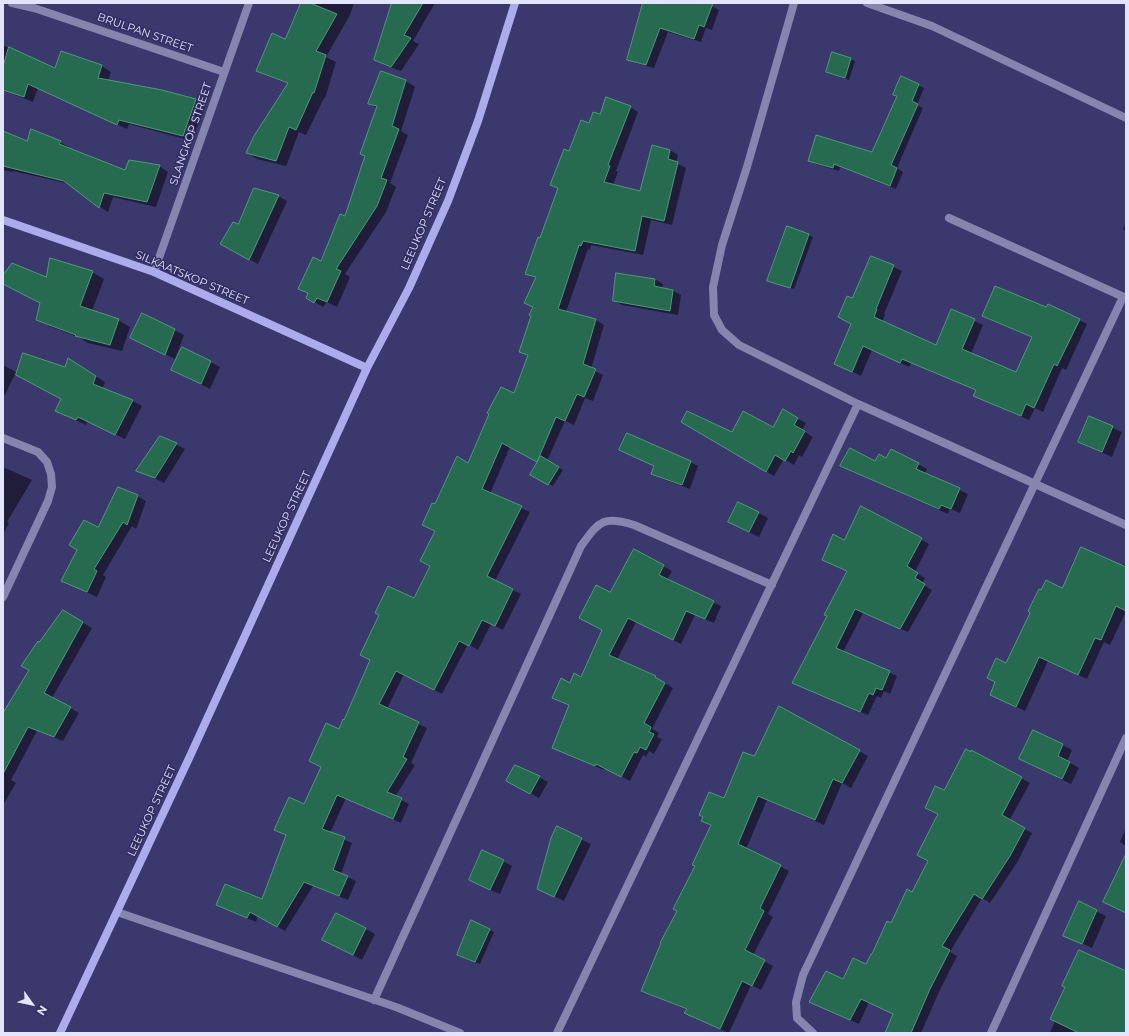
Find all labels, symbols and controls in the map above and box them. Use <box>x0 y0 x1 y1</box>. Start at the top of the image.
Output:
street label: BRULPAN STREET <box>95 10 195 56</box>
street label: SLANGKOP STREET <box>167 81 215 187</box>
street label: LEEUKOP STREET <box>399 176 449 272</box>
street label: SILKAATSKOP STREET <box>133 248 251 308</box>
street label: LEEUKOP STREET <box>260 469 314 565</box>
street label: LEEUKOP STREET <box>125 763 179 859</box>
north arrow <box>12 984 52 1024</box>
text: N <box>34 1003 50 1018</box>

